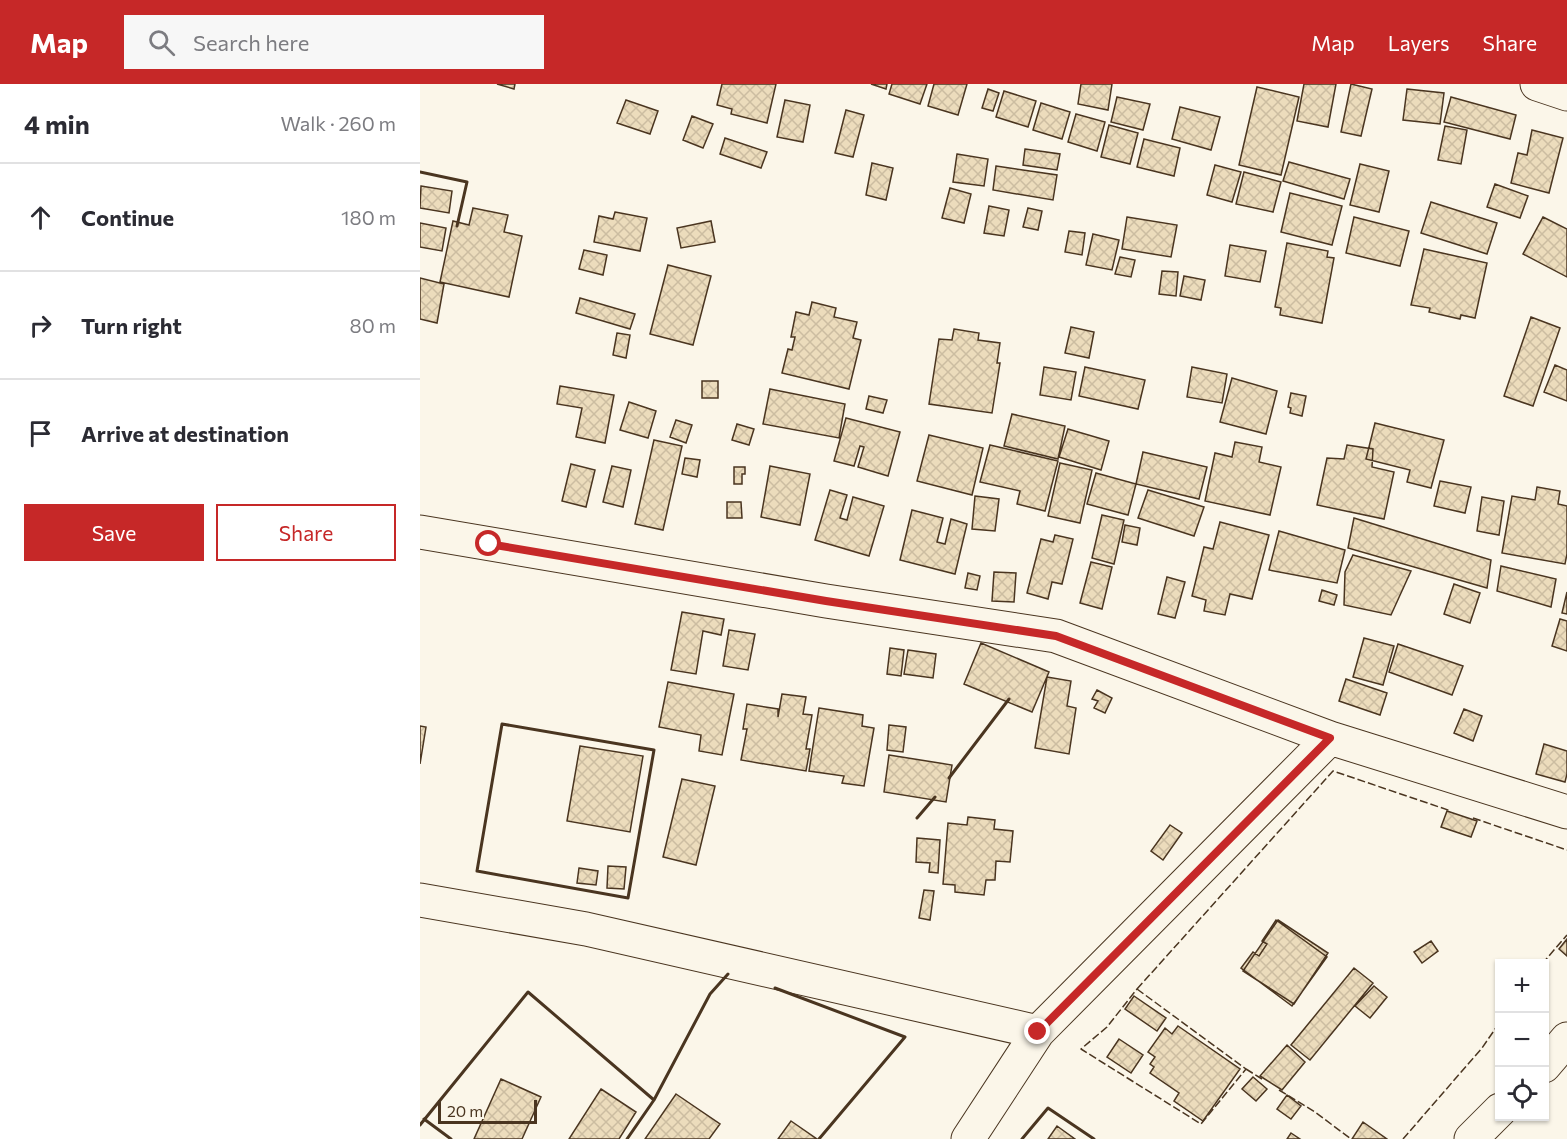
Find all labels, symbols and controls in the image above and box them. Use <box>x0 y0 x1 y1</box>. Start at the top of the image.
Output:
search box <box>124 15 544 69</box>
text: Map <box>30 25 88 59</box>
icon: search <box>145 26 178 59</box>
text: Search here <box>193 29 309 56</box>
text: Map <box>1311 30 1355 55</box>
text: Layers <box>1388 30 1450 55</box>
text: Share <box>1483 30 1537 55</box>
text: 4 min <box>24 108 90 139</box>
text: Walk · 260 m <box>280 111 396 135</box>
icon: ahead <box>24 201 57 234</box>
text: Continue <box>81 204 174 231</box>
text: 180 m <box>341 205 396 229</box>
icon: right <box>24 309 57 342</box>
text: Turn right <box>81 312 182 339</box>
text: 80 m <box>350 313 396 337</box>
icon: arrive <box>24 417 57 450</box>
text: Arrive at destination <box>81 420 289 447</box>
button: Save <box>24 504 204 561</box>
button: Share <box>216 504 396 561</box>
route start <box>475 530 501 556</box>
map controls <box>1495 959 1549 1121</box>
button: + <box>1495 959 1549 1013</box>
button: − <box>1495 1013 1549 1067</box>
route end <box>1024 1018 1050 1044</box>
button: locate <box>1495 1067 1549 1121</box>
scale bar <box>438 1097 537 1124</box>
text: 20 m <box>447 1101 483 1120</box>

